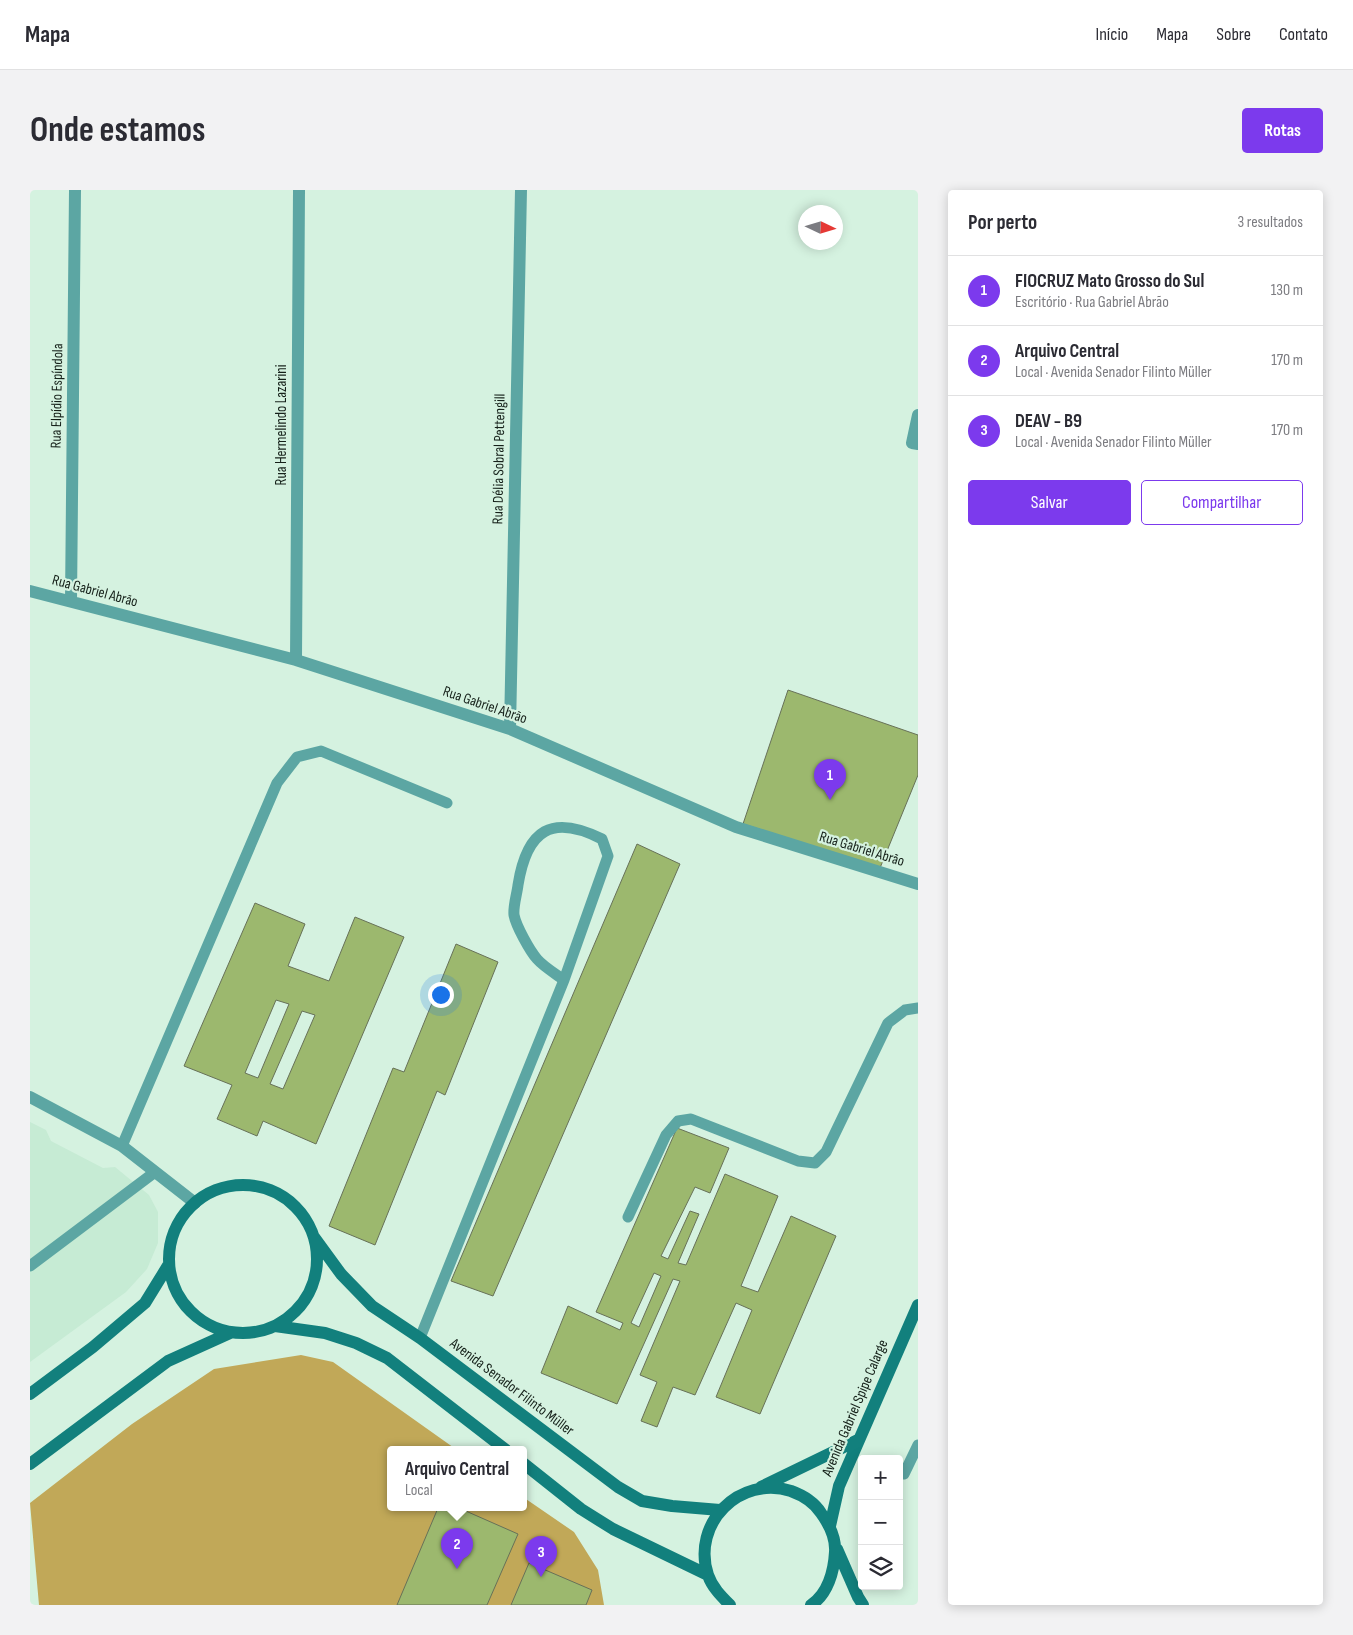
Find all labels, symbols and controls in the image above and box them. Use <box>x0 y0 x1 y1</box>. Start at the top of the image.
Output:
text: Mapa <box>25 20 70 49</box>
text: Início <box>1096 24 1128 45</box>
text: Mapa <box>1156 24 1188 45</box>
text: Sobre <box>1216 24 1251 45</box>
text: Contato <box>1279 24 1328 45</box>
button: Rotas <box>1242 108 1323 153</box>
text: Onde estamos <box>30 109 206 152</box>
north arrow <box>798 205 843 250</box>
text: Por perto <box>968 210 1037 235</box>
text: 3 resultados <box>1238 213 1303 232</box>
text: FIOCRUZ Mato Grosso do Sul <box>1015 270 1204 293</box>
text: 1 <box>981 281 987 300</box>
text: 130 m <box>1271 281 1303 300</box>
text: Escritório · Rua Gabriel Abrão <box>1015 293 1169 312</box>
text: Arquivo Central <box>1015 340 1119 363</box>
street label: Rua Elpídio Espíndola <box>47 343 67 449</box>
text: 2 <box>980 351 988 370</box>
text: 170 m <box>1271 351 1303 370</box>
text: Local · Avenida Senador Filinto Müller <box>1015 363 1212 382</box>
street label: Rua Hermelindo Lazarini <box>272 364 291 485</box>
street label: Rua Délia Sobral Pettengill <box>488 393 510 525</box>
text: DEAV - B9 <box>1015 410 1082 433</box>
text: 3 <box>980 421 988 440</box>
text: 170 m <box>1271 421 1303 440</box>
text: Local · Avenida Senador Filinto Müller <box>1015 433 1212 452</box>
button: Salvar <box>968 480 1131 525</box>
button: Compartilhar <box>1141 480 1303 525</box>
street label: Rua Gabriel Abrão <box>50 570 140 612</box>
street label: Rua Gabriel Abrão <box>440 682 530 728</box>
pin: 1 <box>814 759 846 800</box>
street label: Rua Gabriel Abrão <box>817 827 907 871</box>
your location <box>428 982 454 1008</box>
street label: Avenida Senador Filinto Müller <box>445 1333 578 1440</box>
street label: Avenida Gabriel Spipe Calarge <box>817 1337 892 1480</box>
popup <box>387 1446 527 1511</box>
map controls <box>858 1455 903 1590</box>
button: + <box>858 1455 903 1500</box>
text: Arquivo Central <box>405 1458 509 1481</box>
text: Local <box>405 1481 433 1500</box>
button: − <box>858 1500 903 1545</box>
pin: 2 <box>441 1528 473 1569</box>
pin: 3 <box>525 1536 557 1577</box>
button: layers <box>858 1545 903 1590</box>

